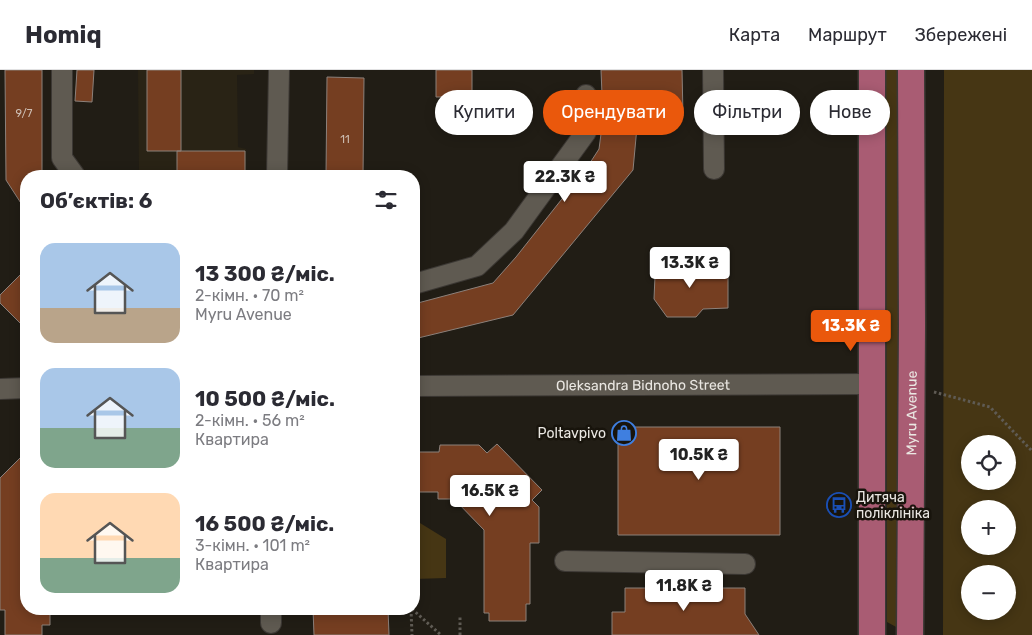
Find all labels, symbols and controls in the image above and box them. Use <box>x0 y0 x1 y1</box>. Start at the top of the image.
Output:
text: Homiq <box>25 21 102 49</box>
text: Карта <box>729 24 780 46</box>
text: Маршрут <box>808 24 887 46</box>
text: Збережені <box>915 24 1007 46</box>
chip: Купити <box>435 90 533 135</box>
chip: Орендувати <box>543 90 684 135</box>
chip: Фільтри <box>694 90 800 135</box>
chip: Нове <box>810 90 890 135</box>
house number: 9/7 <box>16 107 33 120</box>
house number: 11 <box>340 133 350 146</box>
pin: 22.3K ₴ <box>519 160 611 203</box>
text: 22.3K ₴ <box>535 167 595 186</box>
icon: filters <box>372 186 400 214</box>
text: Об’єктів: 6 <box>40 188 152 213</box>
pin: 13.3K ₴ <box>644 246 736 289</box>
text: 13.3K ₴ <box>661 253 719 272</box>
text: 13 300 ₴/міс. <box>195 261 335 286</box>
icon: home <box>80 263 140 323</box>
text: 2-кімн. · 70 m² <box>195 286 304 305</box>
text: Myru Avenue <box>195 305 292 324</box>
pin: 13.3K ₴ <box>805 310 897 352</box>
text: 13.3K ₴ <box>822 316 880 335</box>
street label: Myru Avenue <box>903 370 920 455</box>
street label: Oleksandra Bidnoho Street <box>556 376 731 394</box>
text: 10 500 ₴/міс. <box>195 386 335 411</box>
icon: home <box>80 388 140 448</box>
text: 2-кімн. · 56 m² <box>195 411 305 430</box>
shop icon: Poltavpivo <box>611 420 637 446</box>
place label: Poltavpivo <box>538 425 606 442</box>
text: Квартира <box>195 430 269 449</box>
map controls <box>961 435 1016 620</box>
button: locate <box>961 435 1016 490</box>
pin: 10.5K ₴ <box>653 438 745 481</box>
text: 10.5K ₴ <box>670 445 728 464</box>
pin: 16.5K ₴ <box>444 474 536 517</box>
text: 16.5K ₴ <box>461 481 519 500</box>
place label: Дитяча поліклініка <box>856 489 930 522</box>
bus stop icon: Дитяча поліклініка <box>826 492 852 518</box>
button: + <box>961 500 1016 555</box>
text: 16 500 ₴/міс. <box>195 511 334 536</box>
icon: home <box>80 513 140 573</box>
text: 3-кімн. · 101 m² <box>195 536 310 555</box>
text: Квартира <box>195 555 269 574</box>
button: − <box>961 565 1016 620</box>
pin: 11.8K ₴ <box>638 570 730 612</box>
text: 11.8K ₴ <box>656 576 712 595</box>

